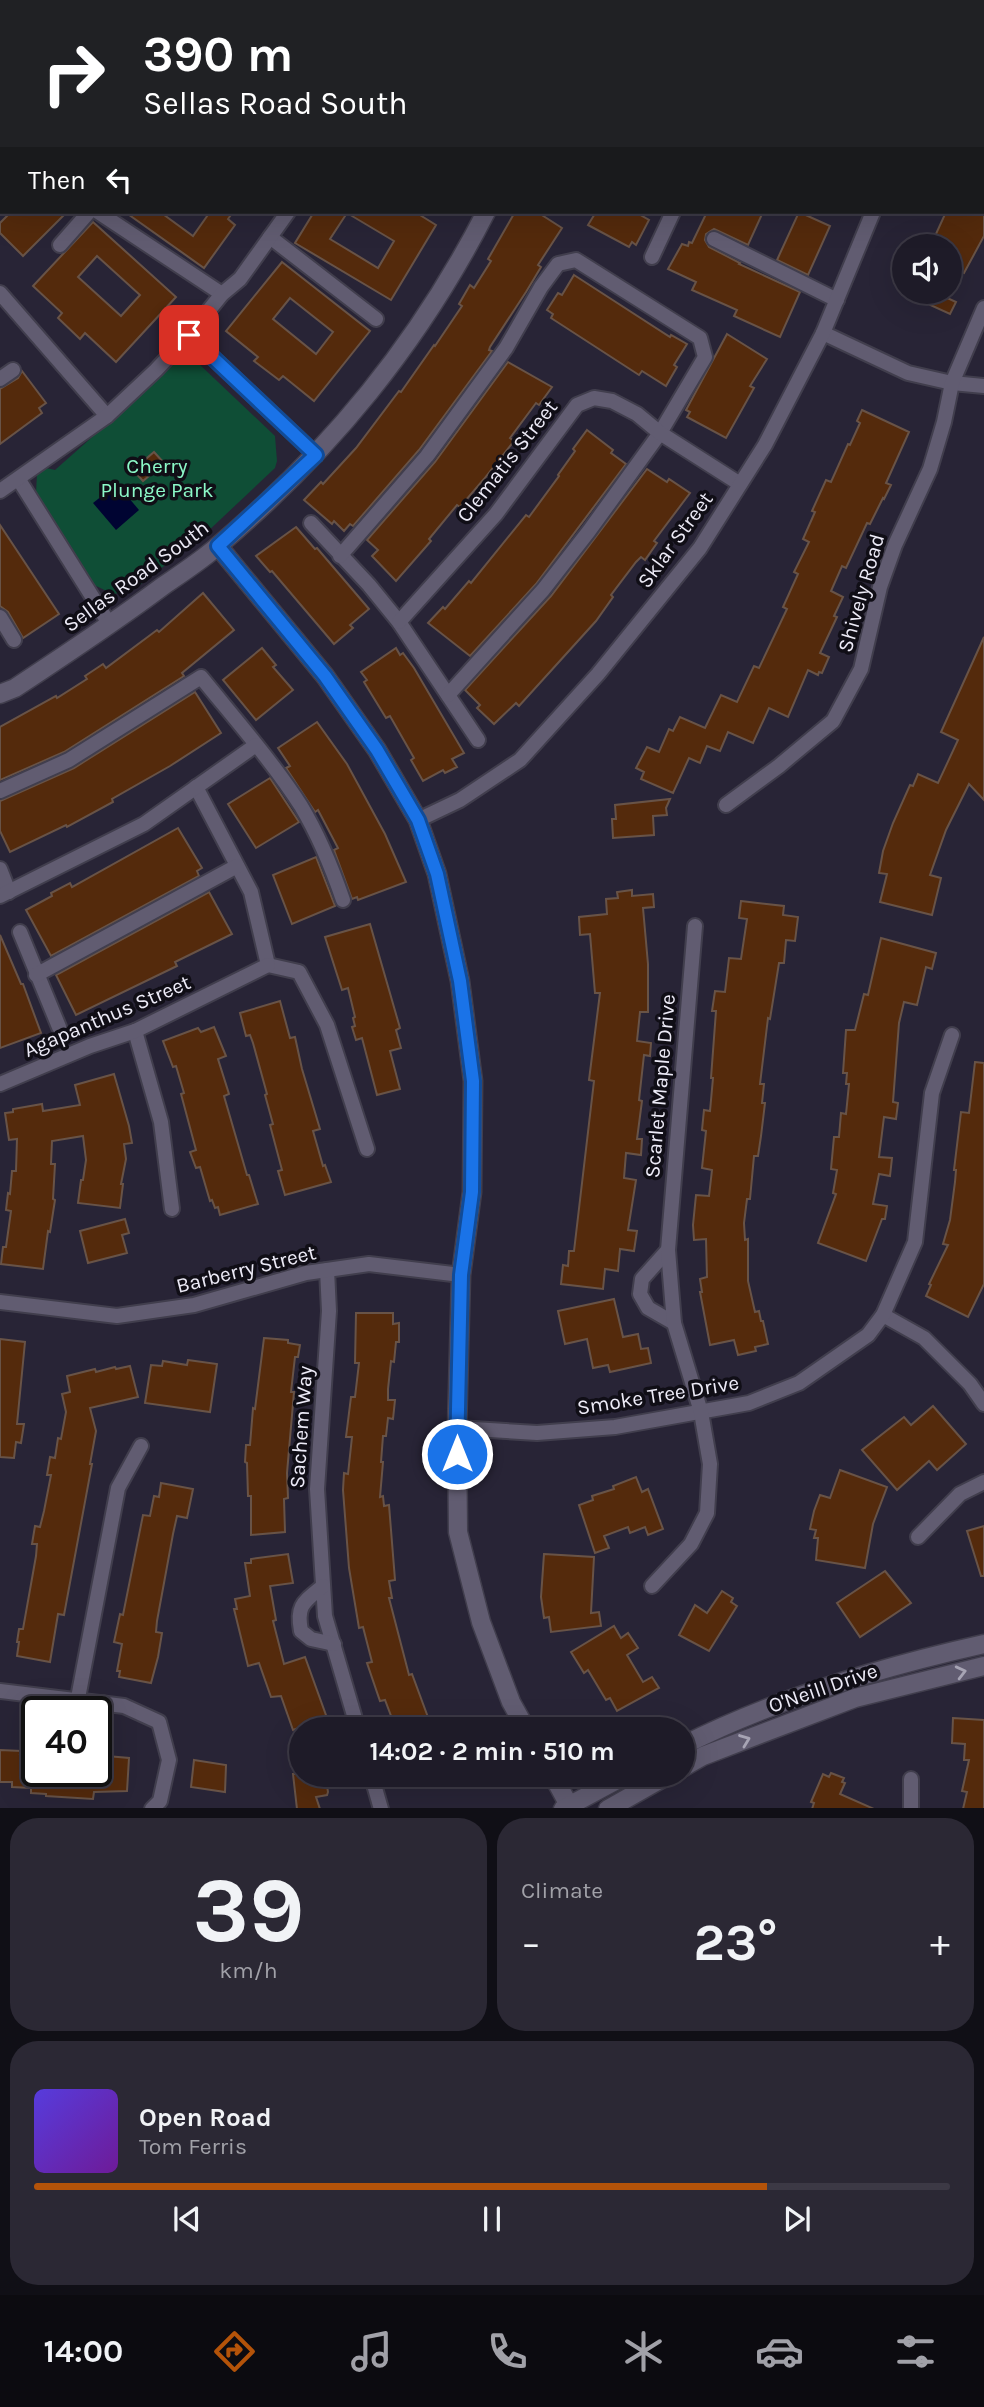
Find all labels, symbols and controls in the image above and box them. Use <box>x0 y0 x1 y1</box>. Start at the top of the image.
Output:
text: 390 m <box>143 26 293 83</box>
icon: right <box>28 28 119 119</box>
text: Sellas Road South <box>143 85 408 122</box>
icon: left <box>100 161 138 199</box>
text: Then <box>28 165 86 196</box>
map controls <box>892 234 962 304</box>
button: sound <box>892 234 962 304</box>
pin <box>159 305 219 365</box>
icon: arrive <box>170 316 208 354</box>
street label: Clematis Street <box>452 395 562 527</box>
park label: Cherry Plunge Park <box>100 454 214 502</box>
street label: Sklar Street <box>632 487 718 592</box>
street label: Sellas Road South <box>59 515 213 637</box>
street label: Shively Road <box>833 531 889 655</box>
street label: Agapanthus Street <box>20 970 194 1062</box>
street label: Scarlet Maple Drive <box>640 993 680 1179</box>
street label: Barberry Street <box>174 1240 318 1298</box>
street label: Sachem Way <box>285 1365 317 1489</box>
street label: Smoke Tree Drive <box>575 1370 741 1420</box>
position arrow <box>420 1417 494 1491</box>
street label: O'Neill Drive <box>765 1658 881 1718</box>
one-way arrow <box>955 1665 967 1680</box>
speed limit sign: 40 <box>21 1696 112 1787</box>
one-way arrow <box>738 1735 750 1749</box>
text: 14:02 · 2 min · 510 m <box>369 1736 615 1767</box>
text: 39 <box>192 1858 305 1964</box>
text: Climate <box>521 1877 603 1904</box>
text: 23° <box>693 1912 778 1973</box>
text: − <box>521 1921 541 1966</box>
text: + <box>930 1921 950 1966</box>
text: km/h <box>219 1957 278 1984</box>
text: Open Road <box>139 2102 272 2133</box>
text: Tom Ferris <box>139 2133 247 2160</box>
icon: previous <box>168 2200 206 2238</box>
icon: pause <box>473 2200 511 2238</box>
icon: next <box>778 2200 816 2238</box>
icon: directions <box>210 2327 259 2376</box>
icon: music <box>347 2327 396 2376</box>
icon: phone <box>483 2327 532 2376</box>
icon: climate <box>619 2327 668 2376</box>
icon: car <box>755 2327 804 2376</box>
icon: filters <box>891 2327 940 2376</box>
text: 14:00 <box>44 2333 123 2370</box>

